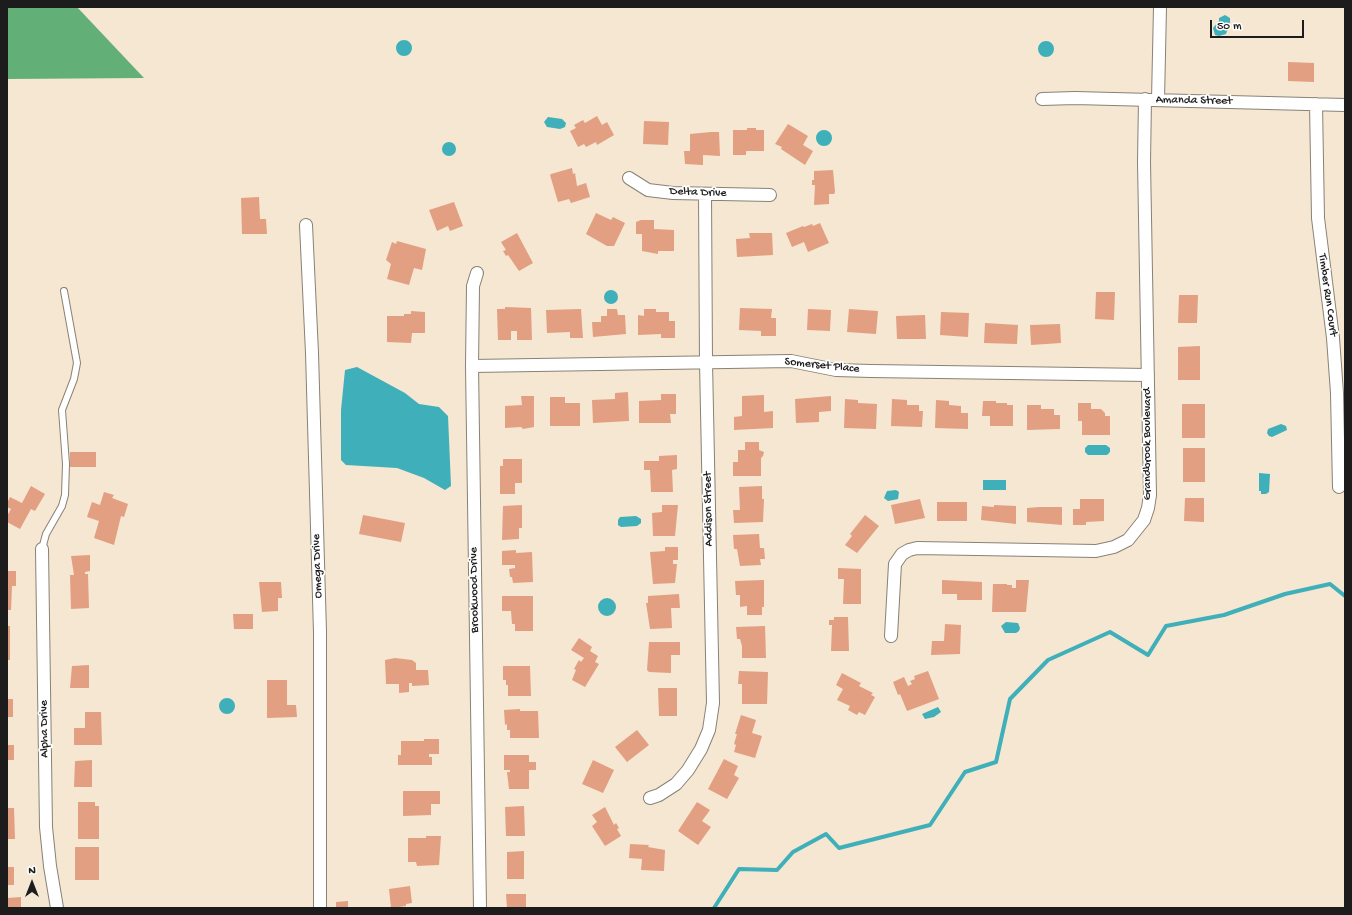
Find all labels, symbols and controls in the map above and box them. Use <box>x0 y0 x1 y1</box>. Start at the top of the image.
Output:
scale bar <box>1212 12 1306 38</box>
text: 50 m <box>1217 20 1242 34</box>
street label: Amanda Street <box>1156 93 1232 109</box>
street label: Delta Drive <box>669 185 727 201</box>
street label: Timber Run Court <box>1314 253 1340 337</box>
street label: Somerset Place <box>784 355 860 377</box>
street label: Grandbrook Boulevard <box>1141 388 1155 500</box>
street label: Addison Street <box>701 471 717 547</box>
street label: Omega Drive <box>310 534 326 598</box>
street label: Brookwood Drive <box>467 547 483 633</box>
street label: Alpha Drive <box>37 700 53 758</box>
north arrow <box>12 863 52 903</box>
text: N <box>28 865 36 877</box>

